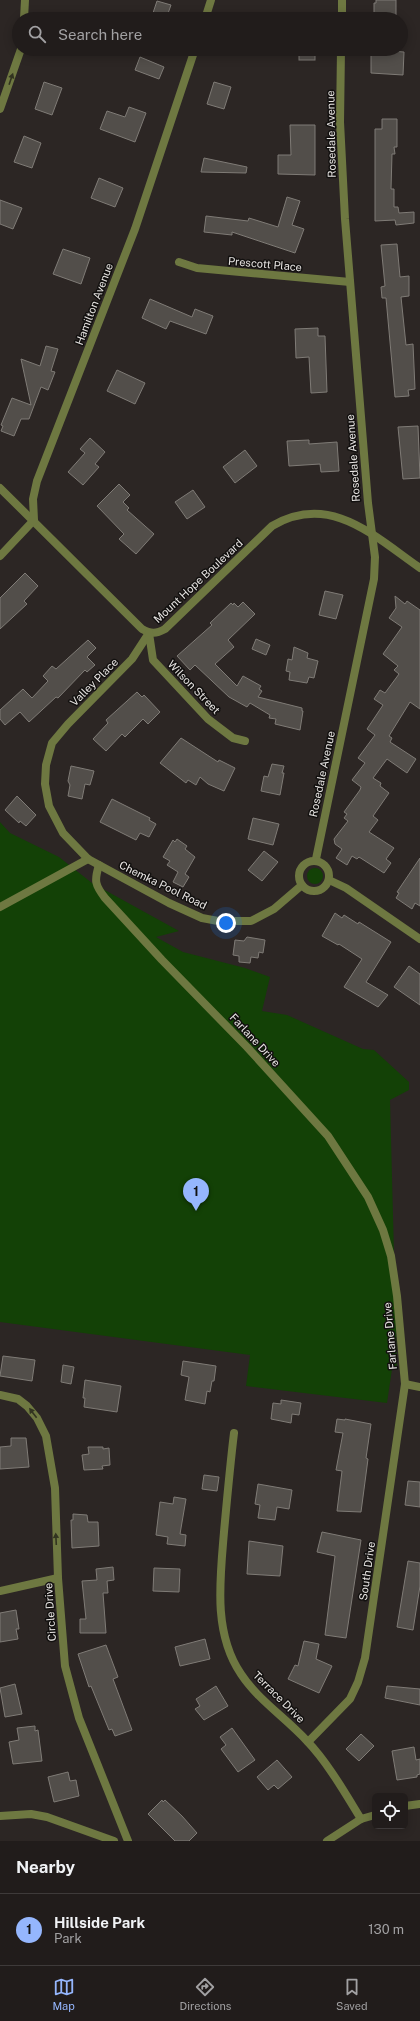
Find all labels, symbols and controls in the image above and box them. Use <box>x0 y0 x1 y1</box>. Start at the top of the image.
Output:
search box <box>12 12 408 56</box>
icon: search <box>26 23 48 45</box>
text: Search here <box>58 26 142 43</box>
one-way arrow <box>8 73 14 85</box>
street label: Rosedale Avenue <box>324 90 338 178</box>
street label: Prescott Place <box>228 255 302 273</box>
street label: Hamilton Avenue <box>73 261 115 347</box>
street label: Rosedale Avenue <box>344 414 362 502</box>
street label: Mount Hope Boulevard <box>151 537 245 625</box>
street label: Valley Place <box>68 656 120 708</box>
street label: Wilson Street <box>166 658 222 716</box>
street label: Rosedale Avenue <box>307 730 337 818</box>
street label: Chemka Pool Road <box>117 859 209 911</box>
your location <box>216 913 236 933</box>
street label: Farlane Drive <box>228 1011 282 1069</box>
pin: 1 <box>183 1178 209 1211</box>
street label: Farlane Drive <box>381 1302 399 1370</box>
one-way arrow <box>29 1408 38 1419</box>
one-way arrow <box>53 1533 60 1545</box>
street label: South Drive <box>357 1541 377 1601</box>
street label: Circle Drive <box>42 1582 58 1642</box>
street label: Terrace Drive <box>251 1669 307 1725</box>
map controls <box>372 1793 408 1829</box>
button: locate <box>372 1793 408 1829</box>
text: Nearby <box>16 1857 75 1877</box>
text: Hillside Park <box>54 1914 145 1931</box>
text: 1 <box>26 1922 32 1937</box>
text: 130 m <box>368 1922 404 1937</box>
text: Park <box>54 1931 82 1946</box>
tab: Map <box>52 1976 75 2012</box>
tab: Directions <box>180 1976 231 2012</box>
tab: Saved <box>336 1976 368 2012</box>

